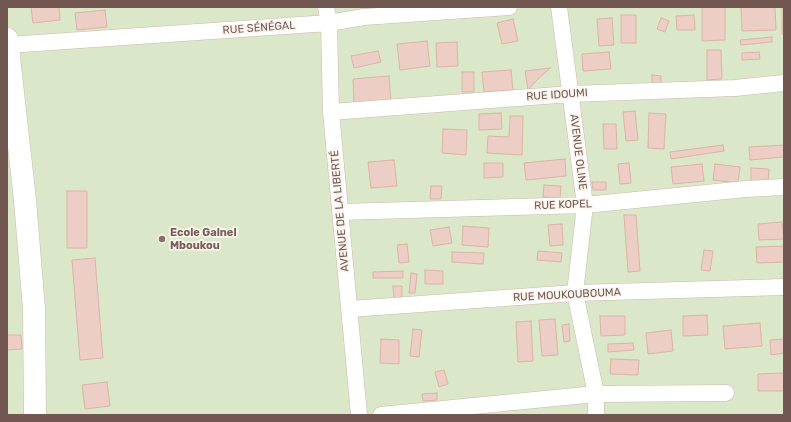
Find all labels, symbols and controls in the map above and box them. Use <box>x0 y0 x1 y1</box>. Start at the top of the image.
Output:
street label: RUE SÉNÉGAL <box>222 19 296 37</box>
street label: RUE IDOUMI <box>526 86 588 104</box>
street label: AVENUE OLINE <box>567 113 589 191</box>
street label: AVENUE DE LA LIBERTÉ <box>328 150 352 272</box>
street label: RUE KOPEL <box>534 197 592 213</box>
place label: Ecole Galnel Mboukou <box>170 226 237 252</box>
marker: Ecole Galnel Mboukou <box>157 234 167 244</box>
street label: RUE MOUKOUBOUMA <box>513 286 621 304</box>

